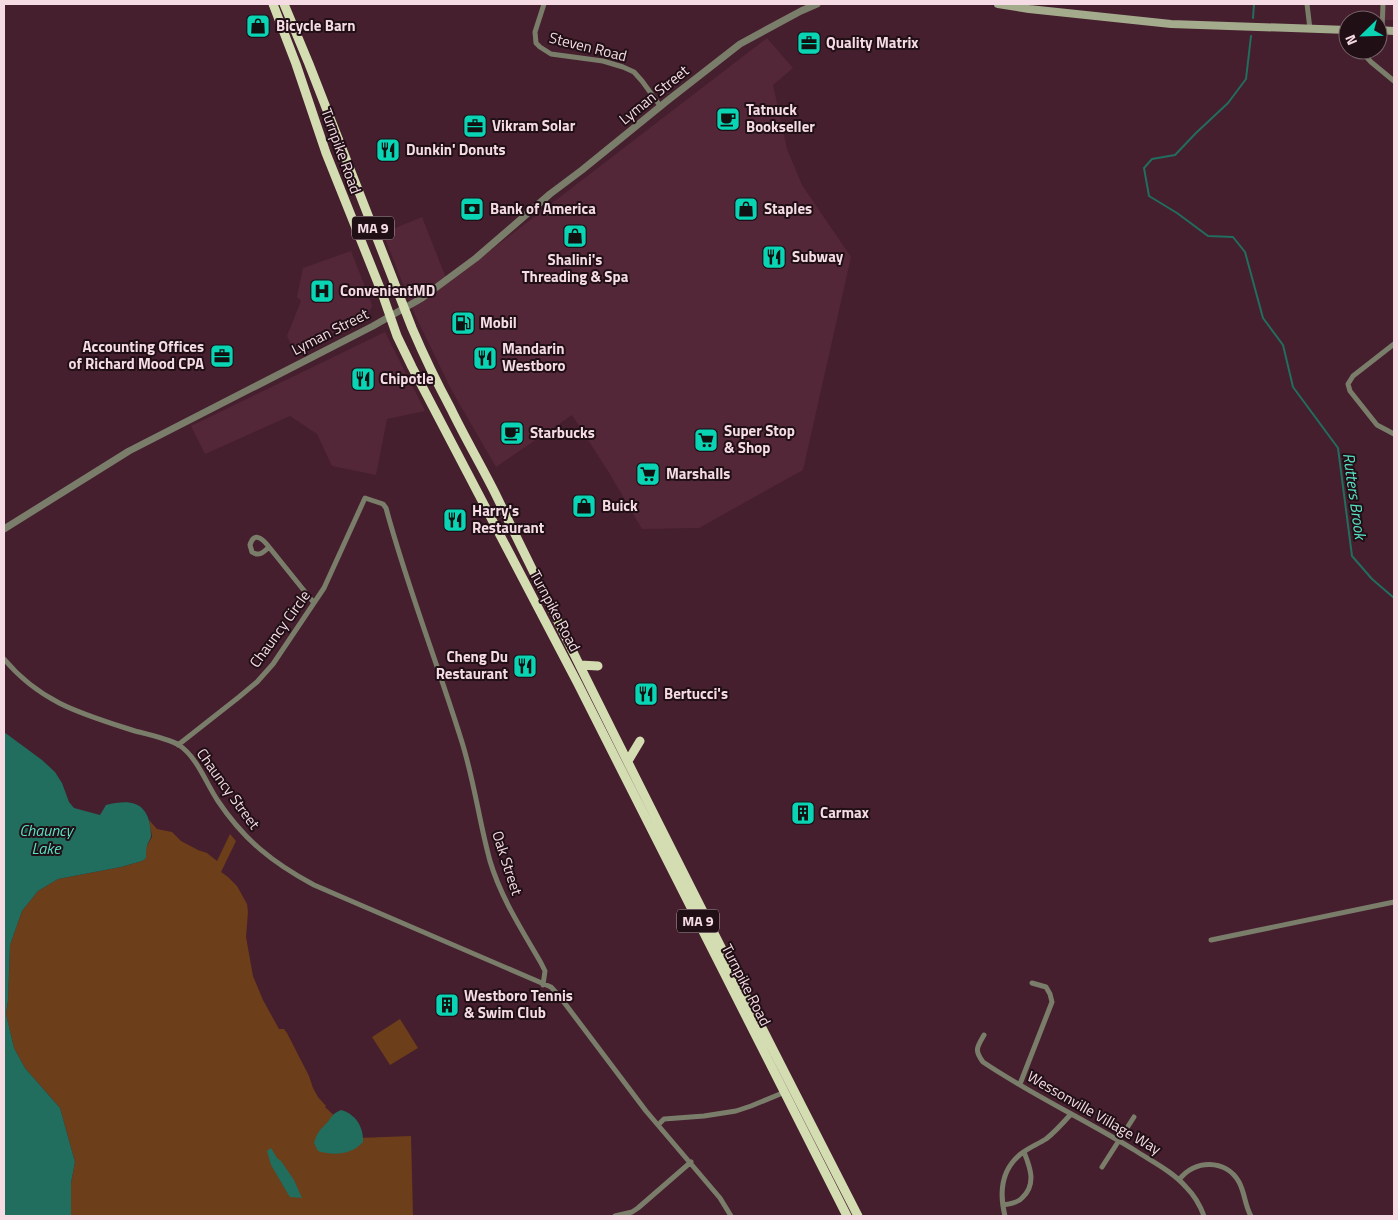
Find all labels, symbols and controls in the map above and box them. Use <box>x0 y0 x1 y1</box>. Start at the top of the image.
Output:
north arrow <box>1338 10 1388 60</box>
shop icon: Bicycle Barn <box>245 13 271 39</box>
place label: Bicycle Barn <box>276 14 355 37</box>
street label: Steven Road <box>547 26 629 67</box>
office icon: Quality Matrix <box>796 30 822 56</box>
place label: Quality Matrix <box>826 31 918 54</box>
text: N <box>1339 32 1362 49</box>
street label: Lyman Street <box>614 59 694 130</box>
place label: Tatnuck Bookseller <box>746 98 815 138</box>
street label: Turnpike Road <box>315 105 368 197</box>
cafe icon: Tatnuck Bookseller <box>715 106 741 132</box>
office icon: Vikram Solar <box>462 113 488 139</box>
place label: Vikram Solar <box>492 114 576 137</box>
restaurant icon: Dunkin' Donuts <box>375 137 401 163</box>
place label: Dunkin' Donuts <box>406 138 505 161</box>
bank icon: Bank of America <box>459 196 485 222</box>
shop icon: Staples <box>733 196 759 222</box>
place label: Bank of America <box>490 197 596 220</box>
place label: Staples <box>764 197 812 220</box>
road number: MA 9 <box>352 217 394 240</box>
shop icon: Shalini's Threading & Spa <box>562 223 588 249</box>
restaurant icon: Subway <box>761 244 787 270</box>
place label: Subway <box>792 245 844 268</box>
place label: Shalini's Threading & Spa <box>522 248 629 288</box>
hospital icon: ConvenientMD <box>309 278 335 304</box>
place label: ConvenientMD <box>340 279 435 302</box>
street label: Lyman Street <box>287 302 373 361</box>
fuel station icon: Mobil <box>450 310 476 336</box>
place label: Mobil <box>480 311 517 334</box>
place label: Accounting Offices of Richard Mood CPA <box>68 335 204 375</box>
place label: Mandarin Westboro <box>502 337 566 377</box>
office icon: Accounting Offices of Richard Mood CPA <box>209 343 235 369</box>
restaurant icon: Mandarin Westboro <box>472 345 498 371</box>
restaurant icon: Chipotle <box>350 366 376 392</box>
place label: Chipotle <box>380 367 434 390</box>
place label: Super Stop & Shop <box>724 419 795 459</box>
cafe icon: Starbucks <box>499 420 525 446</box>
place label: Starbucks <box>530 421 595 444</box>
supermarket icon: Super Stop & Shop <box>693 427 719 453</box>
water label: Rutters Brook <box>1337 451 1373 543</box>
supermarket icon: Marshalls <box>635 461 661 487</box>
place label: Marshalls <box>666 462 730 485</box>
shop icon: Buick <box>571 493 597 519</box>
place label: Buick <box>602 494 638 517</box>
place label: Harry's Restaurant <box>472 499 545 539</box>
restaurant icon: Harry's Restaurant <box>442 507 468 533</box>
street label: Turnpike Road <box>524 566 587 656</box>
street label: Chauncy Circle <box>244 585 316 672</box>
place label: Cheng Du Restaurant <box>436 645 509 685</box>
restaurant icon: Cheng Du Restaurant <box>512 653 538 679</box>
restaurant icon: Bertucci's <box>633 681 659 707</box>
place label: Bertucci's <box>664 682 728 705</box>
street label: Chauncy Street <box>191 743 266 835</box>
building icon: Carmax <box>790 800 816 826</box>
place label: Carmax <box>820 801 869 824</box>
water label: Chauncy Lake <box>19 818 75 860</box>
street label: Oak Street <box>486 828 529 899</box>
road number: MA 9 <box>677 909 719 932</box>
street label: Turnpike Road <box>716 940 777 1030</box>
place label: Westboro Tennis & Swim Club <box>464 984 573 1024</box>
building icon: Westboro Tennis & Swim Club <box>434 992 460 1018</box>
street label: Wessonville Village Way <box>1023 1065 1166 1160</box>

